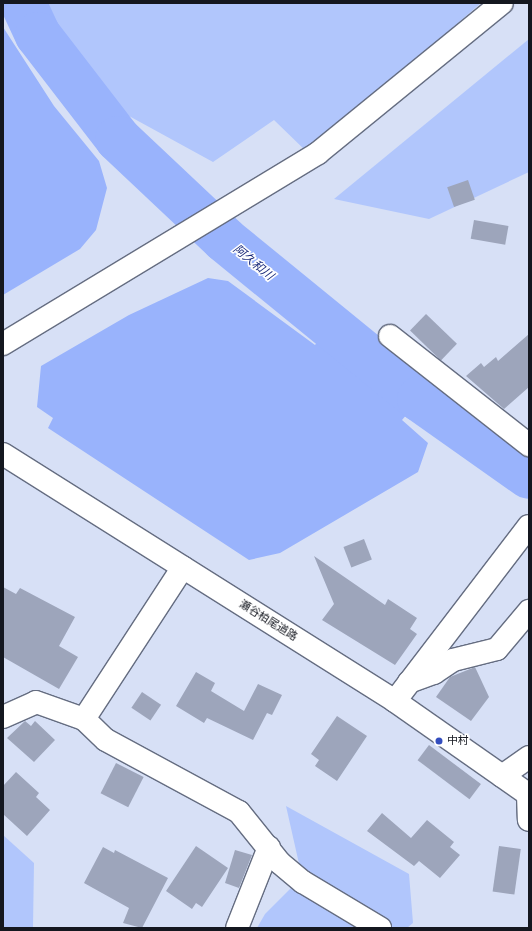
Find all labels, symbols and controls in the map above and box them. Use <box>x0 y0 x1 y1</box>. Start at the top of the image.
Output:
water label: 阿久和川 <box>230 242 276 284</box>
street label: 瀬谷柏尾道路 <box>237 598 299 644</box>
place label: 中村 <box>447 734 469 748</box>
marker: 中村 <box>434 736 444 746</box>

